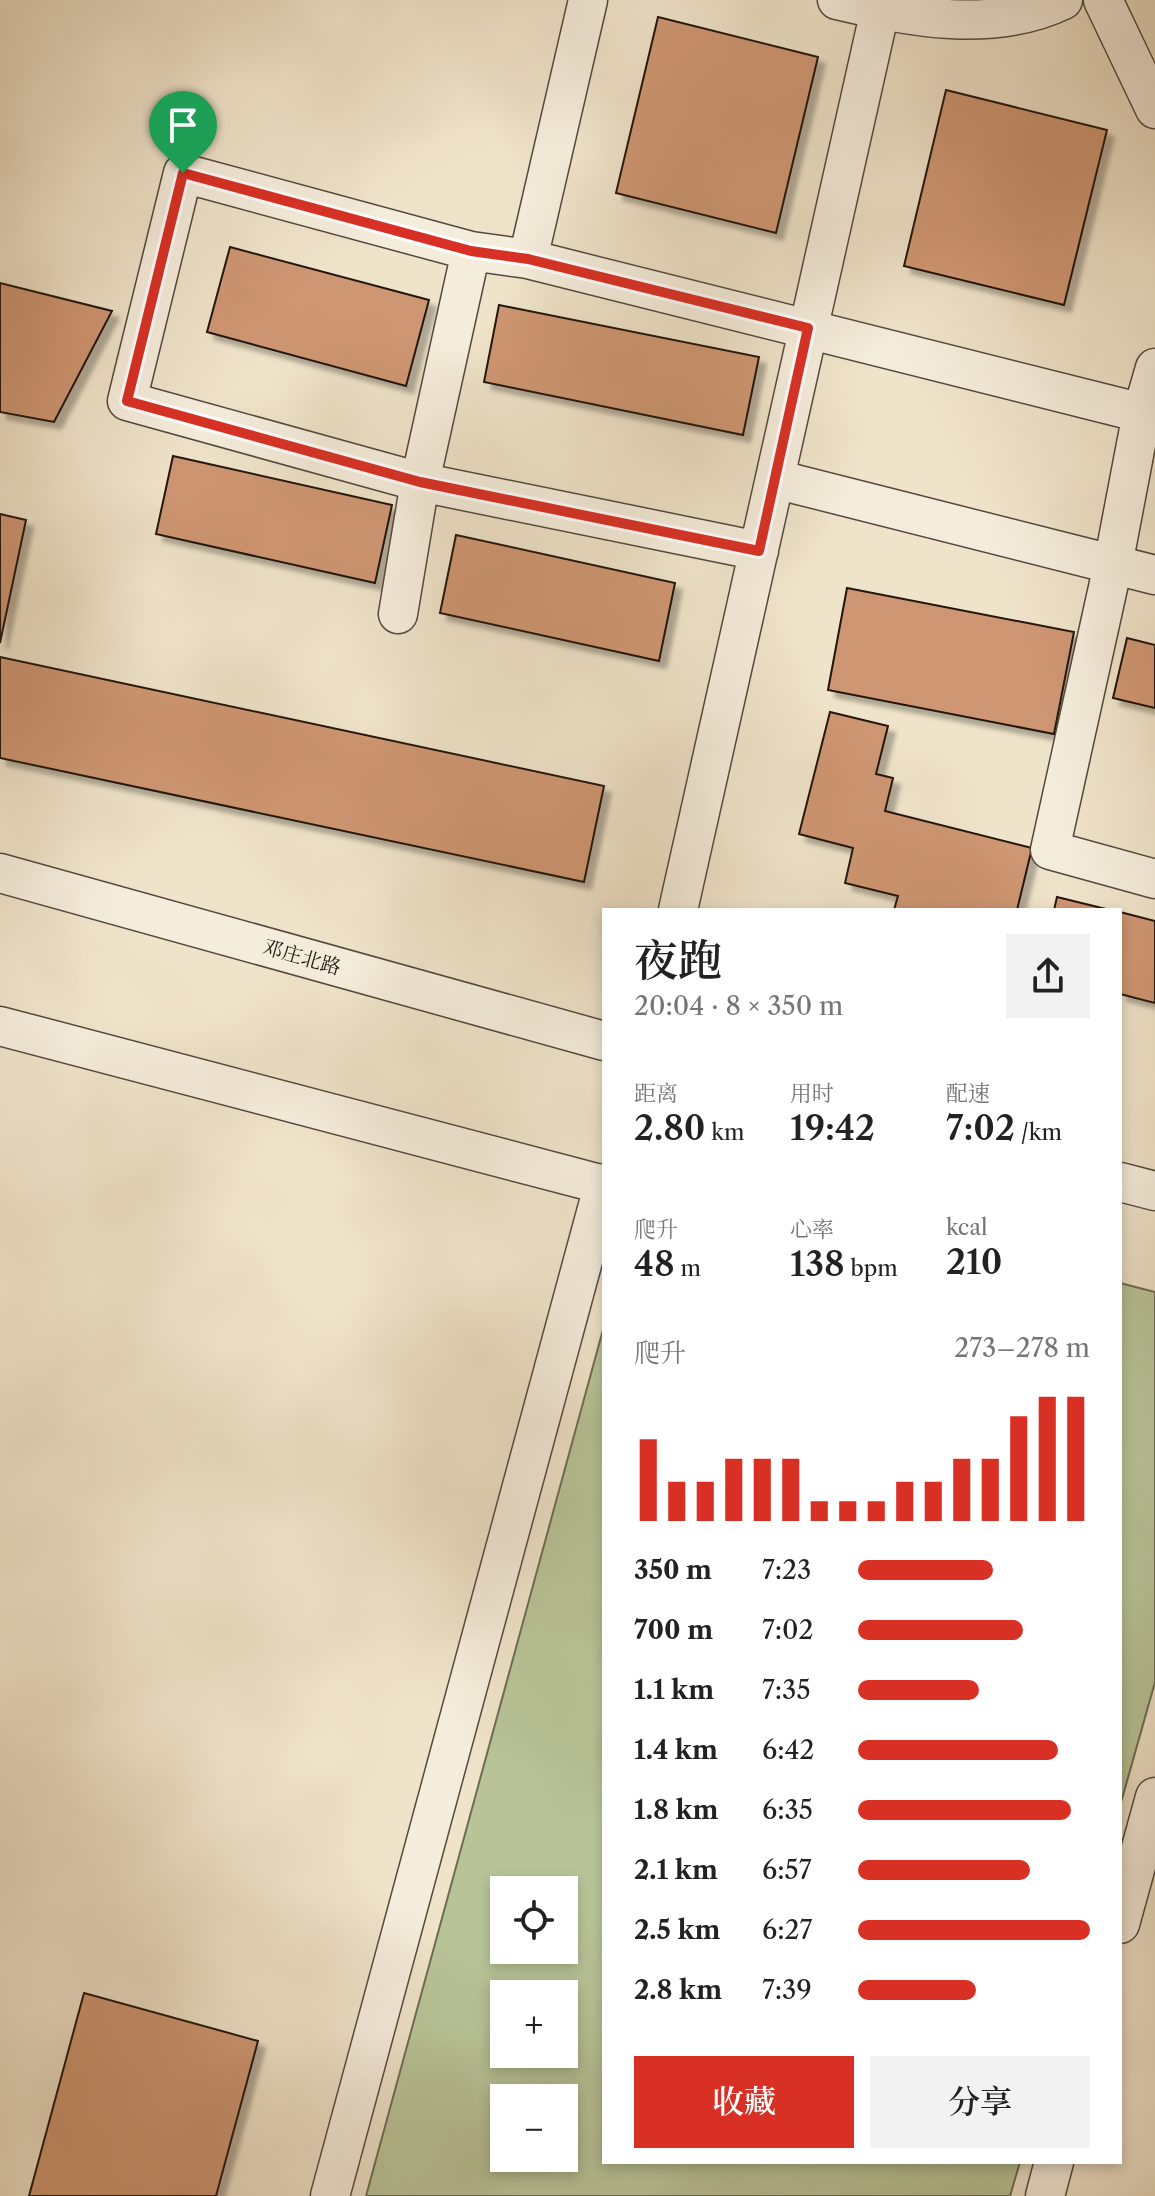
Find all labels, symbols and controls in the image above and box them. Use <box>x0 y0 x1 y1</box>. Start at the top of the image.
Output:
pin <box>149 91 217 173</box>
icon: arrive <box>161 103 205 147</box>
text: 夜跑 <box>634 933 722 987</box>
street label: 邓庄北路 <box>260 934 344 980</box>
button: share <box>1006 934 1090 1018</box>
text: 20:04 · 8 × 350 m <box>634 990 843 1022</box>
text: 距离 <box>634 1080 678 1107</box>
text: 用时 <box>790 1080 834 1107</box>
text: 配速 <box>946 1080 990 1107</box>
text: 2.80 <box>634 1107 705 1149</box>
text: 19:42 <box>790 1107 875 1149</box>
text: 7:02 <box>946 1107 1015 1149</box>
text: km <box>705 1119 745 1146</box>
text: /km <box>1015 1119 1062 1146</box>
text: kcal <box>946 1214 988 1241</box>
text: 爬升 <box>634 1216 678 1243</box>
text: 心率 <box>790 1216 834 1243</box>
text: 210 <box>946 1241 1002 1283</box>
text: 48 <box>634 1243 675 1285</box>
text: 138 <box>790 1243 845 1285</box>
text: m <box>675 1255 701 1282</box>
text: bpm <box>845 1255 898 1282</box>
text: 273–278 m <box>954 1332 1090 1364</box>
text: 爬升 <box>634 1337 686 1369</box>
text: 350 m <box>634 1554 712 1586</box>
text: 7:23 <box>762 1554 811 1586</box>
text: 700 m <box>634 1614 713 1646</box>
text: 7:02 <box>762 1614 814 1646</box>
text: 1.1 km <box>634 1674 714 1706</box>
text: 7:35 <box>762 1674 811 1706</box>
text: 1.4 km <box>634 1734 718 1766</box>
text: 6:42 <box>762 1734 815 1766</box>
text: 1.8 km <box>634 1794 718 1826</box>
text: 6:35 <box>762 1794 813 1826</box>
text: 2.1 km <box>634 1854 718 1886</box>
text: 6:57 <box>762 1854 811 1886</box>
map controls <box>490 1876 578 2172</box>
button: locate <box>490 1876 578 1964</box>
text: 2.5 km <box>634 1914 720 1946</box>
text: 6:27 <box>762 1914 812 1946</box>
text: 2.8 km <box>634 1974 722 2006</box>
text: 7:39 <box>762 1974 812 2006</box>
button: + <box>490 1980 578 2068</box>
button: 收藏 <box>634 2056 854 2148</box>
button: 分享 <box>870 2056 1090 2148</box>
button: − <box>490 2084 578 2172</box>

